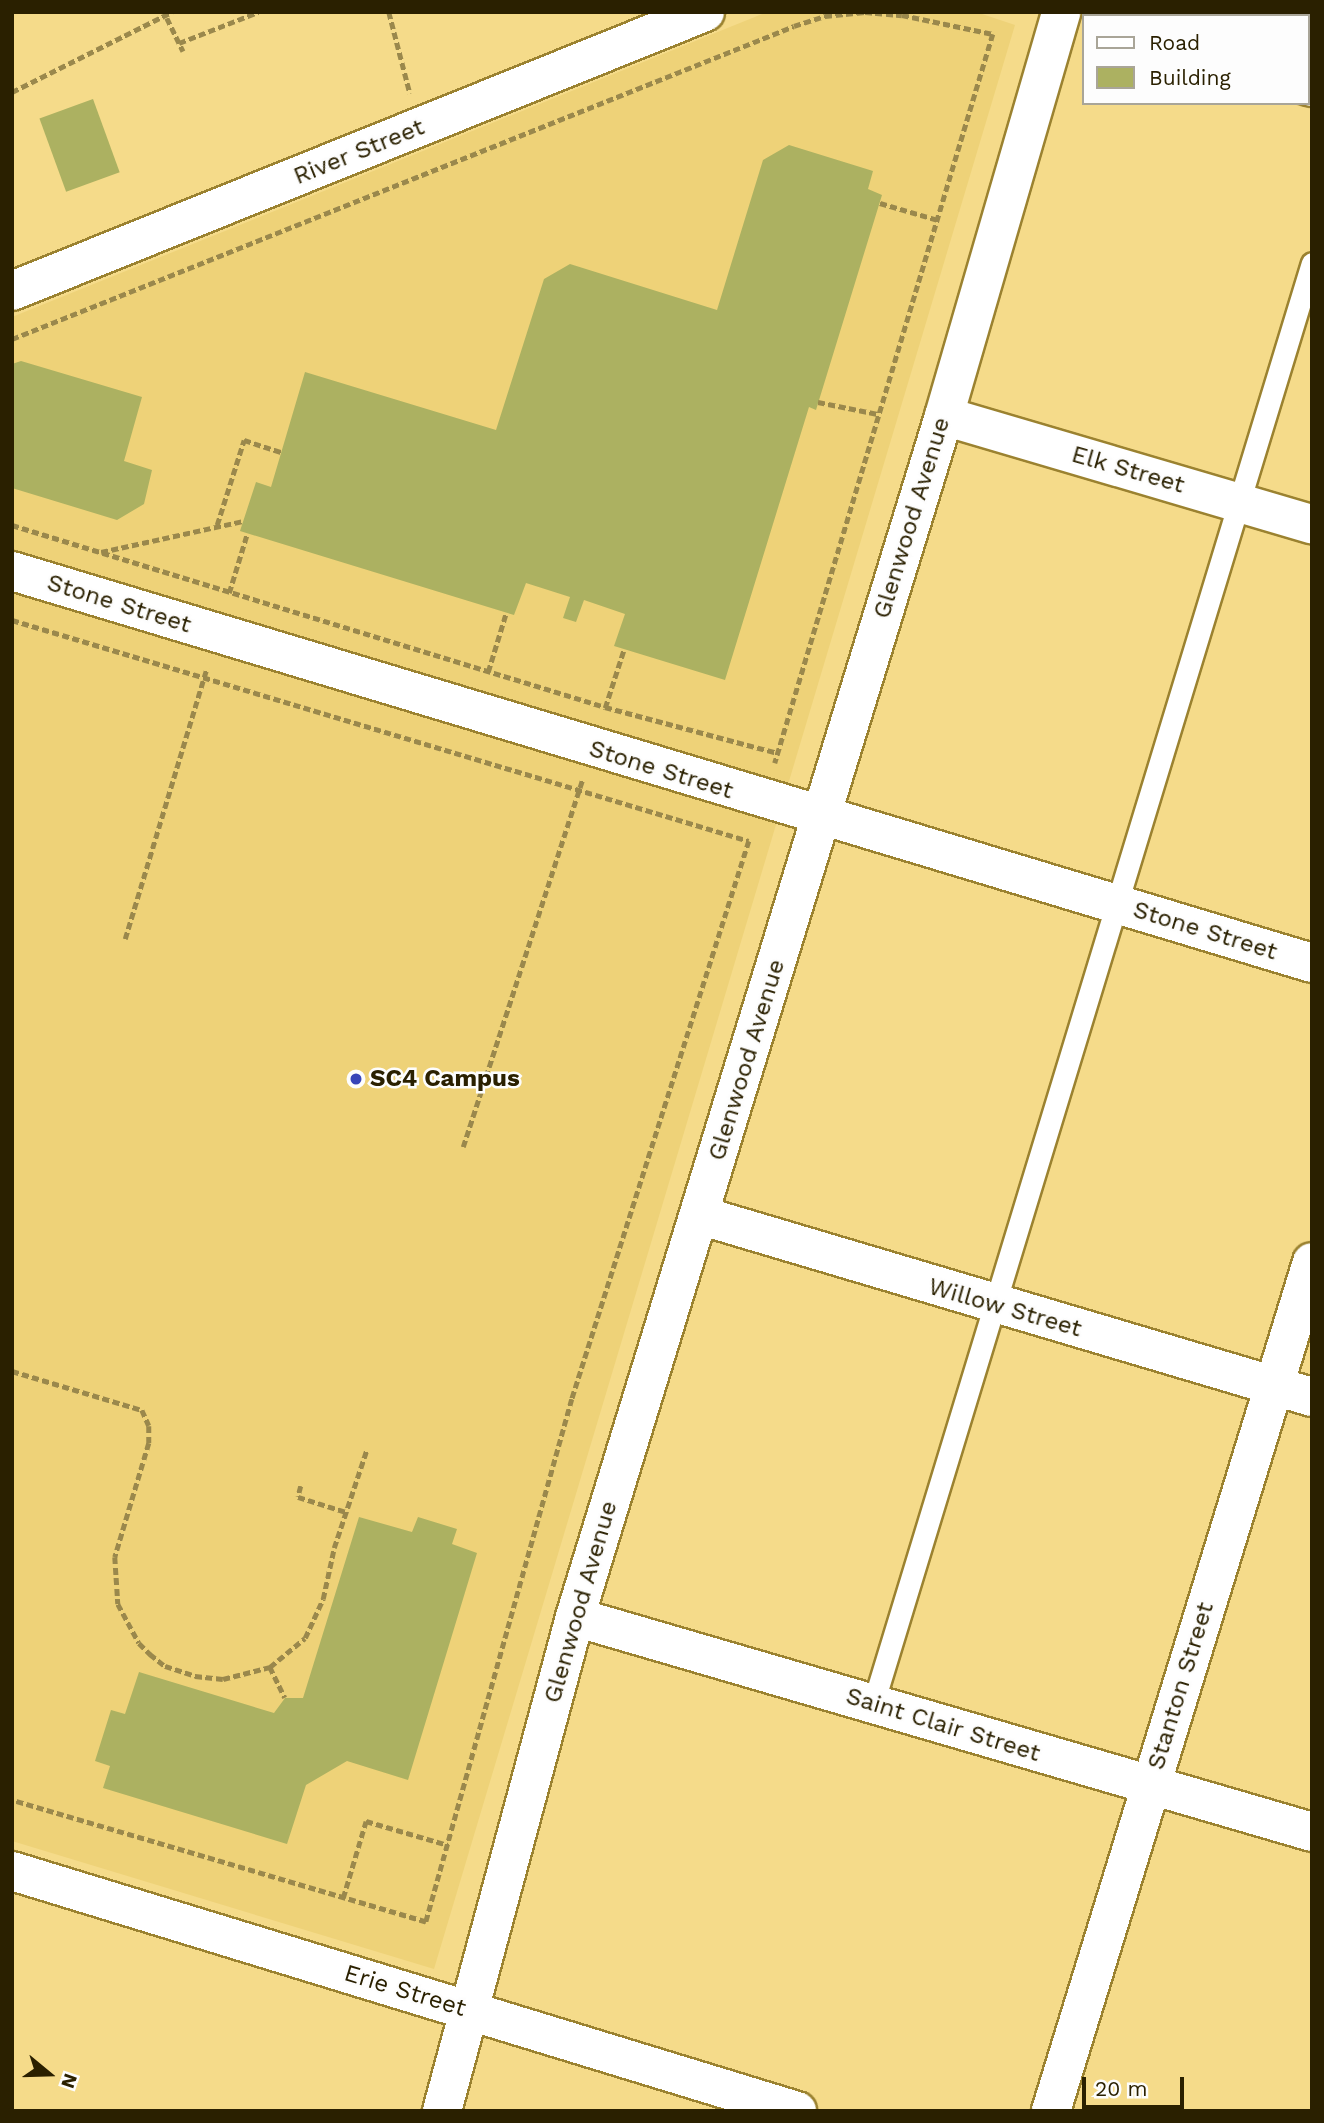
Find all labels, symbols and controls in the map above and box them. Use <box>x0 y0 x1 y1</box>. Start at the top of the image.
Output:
legend <box>1082 14 1310 105</box>
text: Road <box>1149 30 1200 55</box>
text: Building <box>1149 65 1231 90</box>
street label: River Street <box>289 113 429 191</box>
street label: Glenwood Avenue <box>868 413 956 623</box>
street label: Elk Street <box>1068 440 1188 500</box>
street label: Stone Street <box>44 568 194 640</box>
street label: Stone Street <box>586 734 736 806</box>
street label: Stone Street <box>1130 895 1280 967</box>
street label: Glenwood Avenue <box>703 955 791 1165</box>
place label: SC4 Campus <box>370 1065 520 1093</box>
marker: SC4 Campus <box>348 1071 364 1087</box>
street label: Willow Street <box>925 1272 1085 1344</box>
street label: Glenwood Avenue <box>538 1497 624 1707</box>
street label: Stanton Street <box>1142 1599 1220 1773</box>
street label: Saint Clair Street <box>842 1682 1044 1768</box>
street label: Erie Street <box>341 1959 469 2023</box>
north arrow <box>14 2039 84 2109</box>
scale bar <box>1086 2064 1188 2108</box>
text: N <box>56 2071 82 2091</box>
text: 20 m <box>1095 2076 1147 2101</box>

